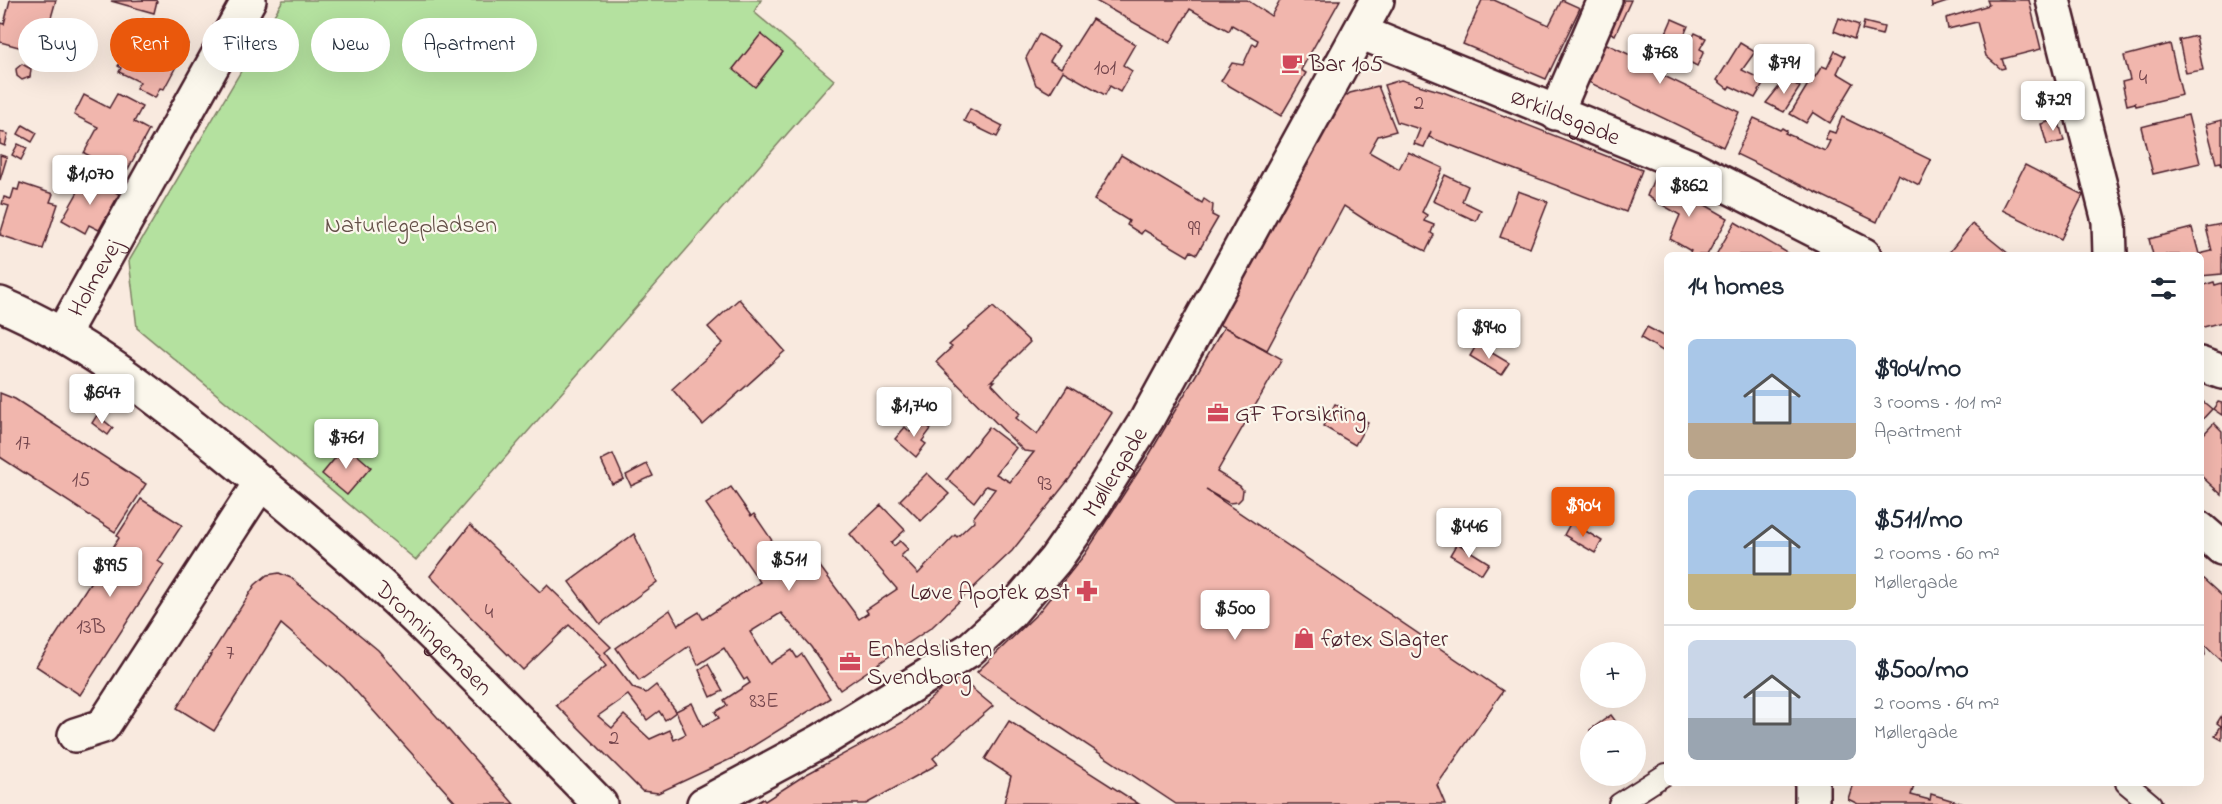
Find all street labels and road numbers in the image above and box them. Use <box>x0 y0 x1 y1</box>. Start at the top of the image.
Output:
street label: Ørkildsgade <box>1504 80 1625 156</box>
street label: Holmevej <box>60 232 133 324</box>
street label: Møllergade <box>1075 421 1158 525</box>
street label: Dronningemaen <box>365 573 500 705</box>

